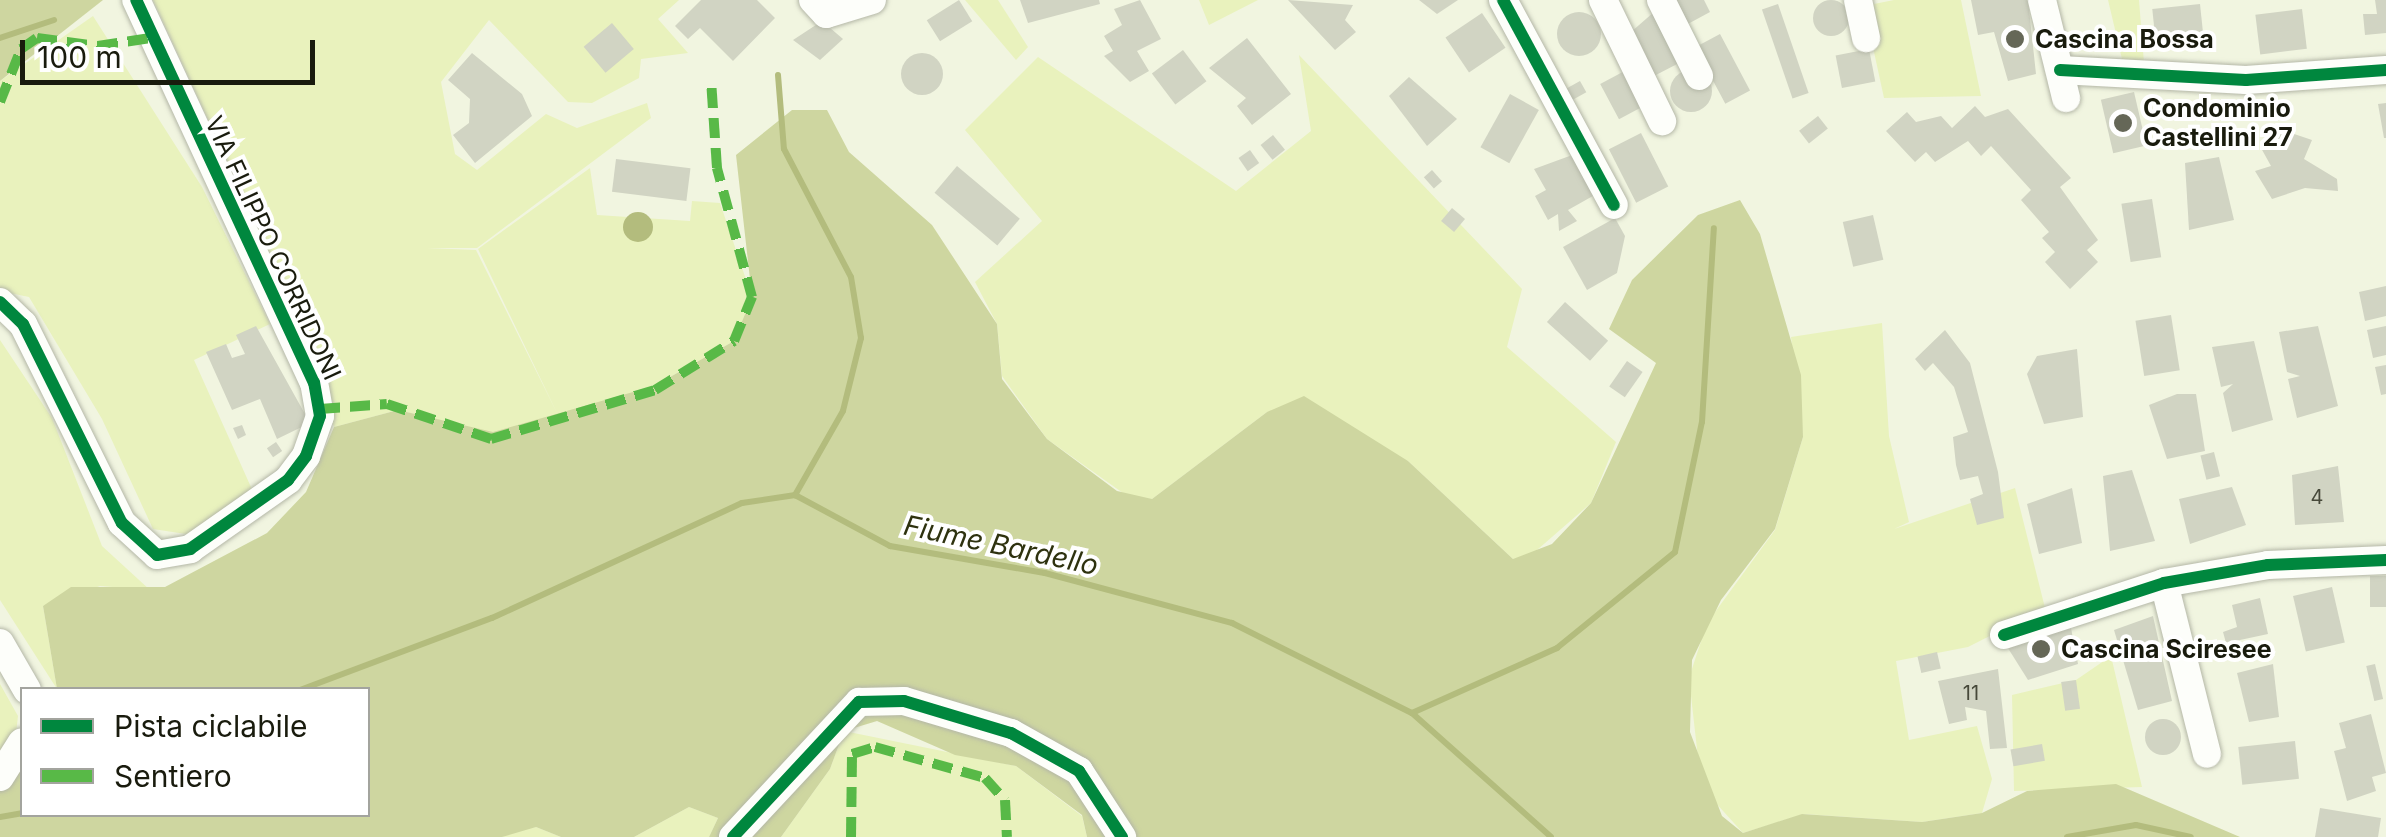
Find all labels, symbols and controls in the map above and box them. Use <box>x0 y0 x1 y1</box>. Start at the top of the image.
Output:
scale bar <box>25 20 320 82</box>
place label: Cascina Bossa <box>2035 24 2214 54</box>
marker: Cascina Bossa <box>2004 28 2026 50</box>
text: 100 m <box>37 39 122 75</box>
place label: Condominio Castellini 27 <box>2143 94 2293 153</box>
street label: VIA FILIPPO CORRIDONI <box>199 111 347 385</box>
marker: Condominio Castellini 27 <box>2112 112 2134 134</box>
house number: 4 <box>2311 485 2323 509</box>
water label: Fiume Bardello <box>901 508 1101 582</box>
place label: Cascina Sciresee <box>2061 634 2272 664</box>
marker: Cascina Sciresee <box>2030 638 2052 660</box>
house number: 11 <box>1963 681 1979 705</box>
legend <box>20 687 370 817</box>
text: Pista ciclabile <box>114 708 308 744</box>
text: Sentiero <box>114 758 232 794</box>

